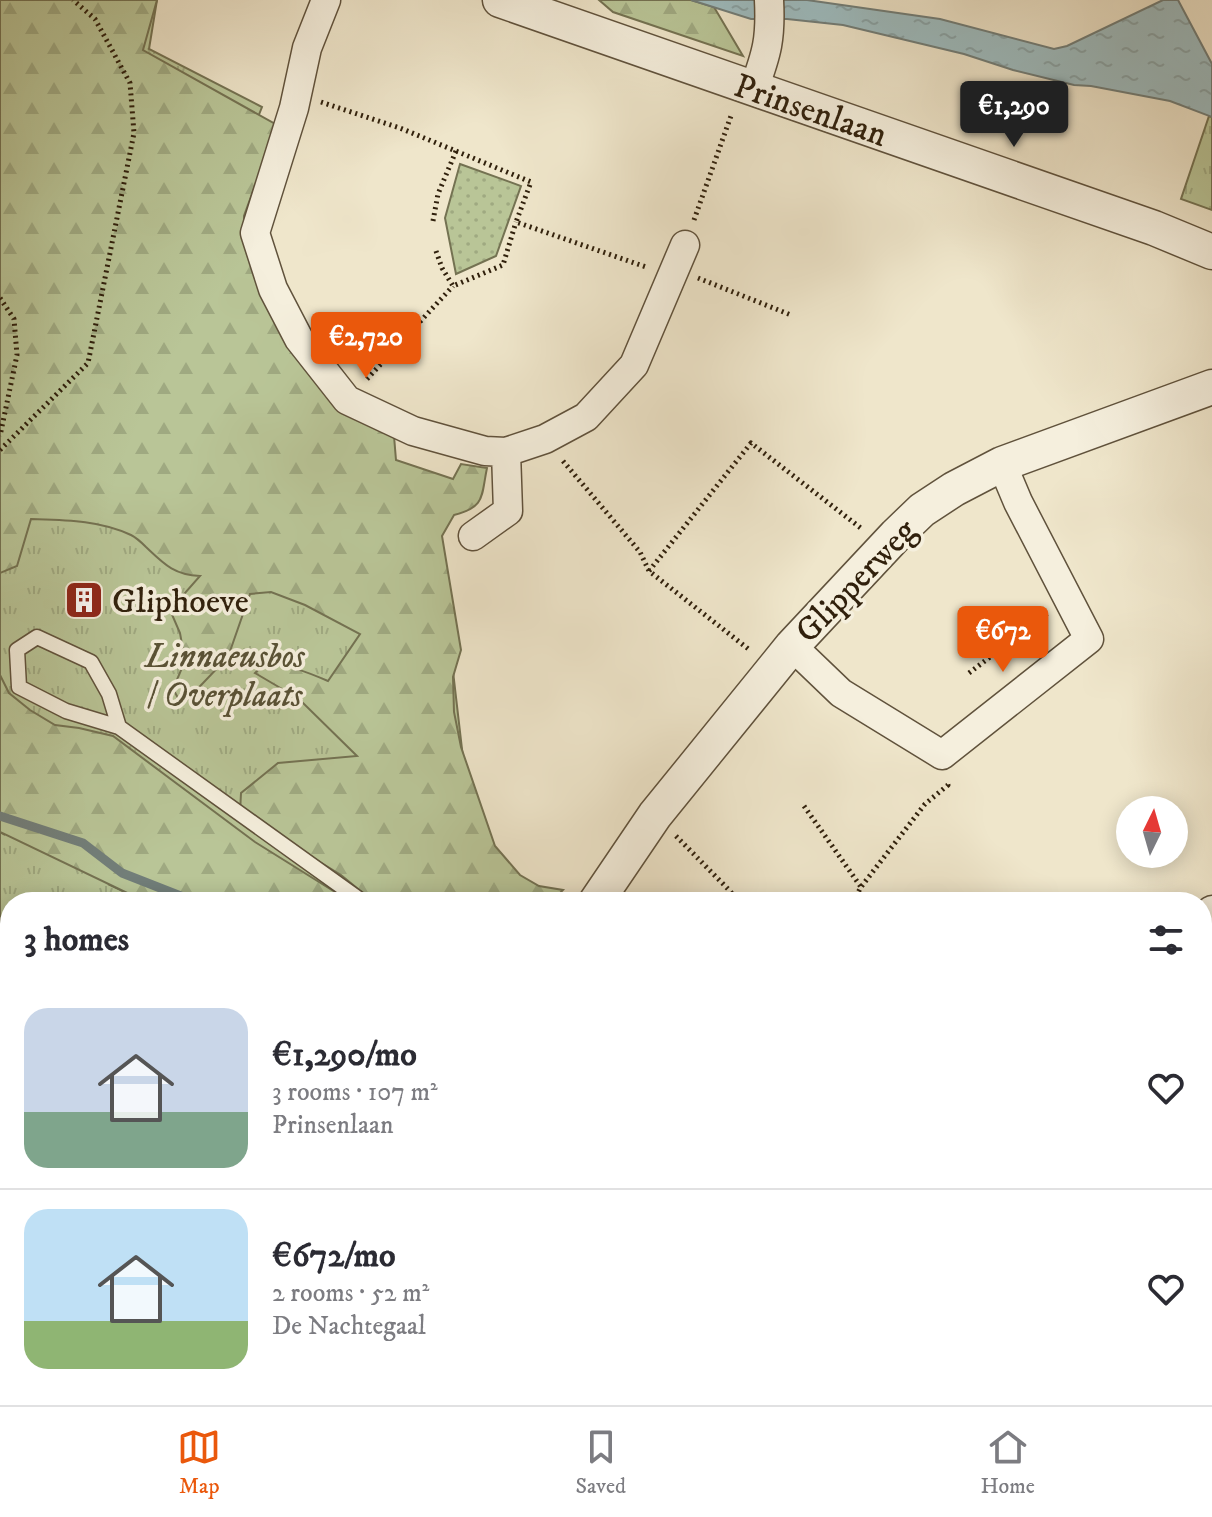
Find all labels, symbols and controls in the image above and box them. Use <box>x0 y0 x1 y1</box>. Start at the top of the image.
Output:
street label: Prinsenlaan <box>728 65 893 157</box>
pin: €1,290 <box>949 81 1079 149</box>
text: €1,290 <box>978 90 1050 123</box>
pin: €2,720 <box>301 312 431 380</box>
text: €2,720 <box>329 321 403 354</box>
street label: Glipperweg <box>787 510 926 652</box>
building icon: Gliphoeve <box>63 579 105 621</box>
place label: Gliphoeve <box>112 581 249 623</box>
pin: €672 <box>956 606 1050 674</box>
text: €672 <box>975 615 1031 648</box>
park label: Linnaeusbos / Overplaats <box>143 636 305 717</box>
north arrow <box>1116 796 1188 868</box>
map controls <box>1116 796 1188 868</box>
icon: filters <box>1144 918 1188 962</box>
text: 3 homes <box>24 919 129 961</box>
text: €1,290/mo <box>272 1034 417 1076</box>
icon: home <box>88 1040 184 1136</box>
icon: heart <box>1144 1066 1188 1110</box>
text: 3 rooms · 107 m² <box>272 1076 438 1109</box>
text: Prinsenlaan <box>272 1109 394 1142</box>
text: €672/mo <box>272 1235 395 1277</box>
icon: home <box>88 1241 184 1337</box>
icon: heart <box>1144 1267 1188 1311</box>
text: 2 rooms · 52 m² <box>272 1277 429 1310</box>
text: De Nachtegaal <box>272 1310 426 1343</box>
tab: Map <box>177 1425 221 1500</box>
tab: Saved <box>576 1425 626 1500</box>
tab: Home <box>980 1425 1035 1500</box>

